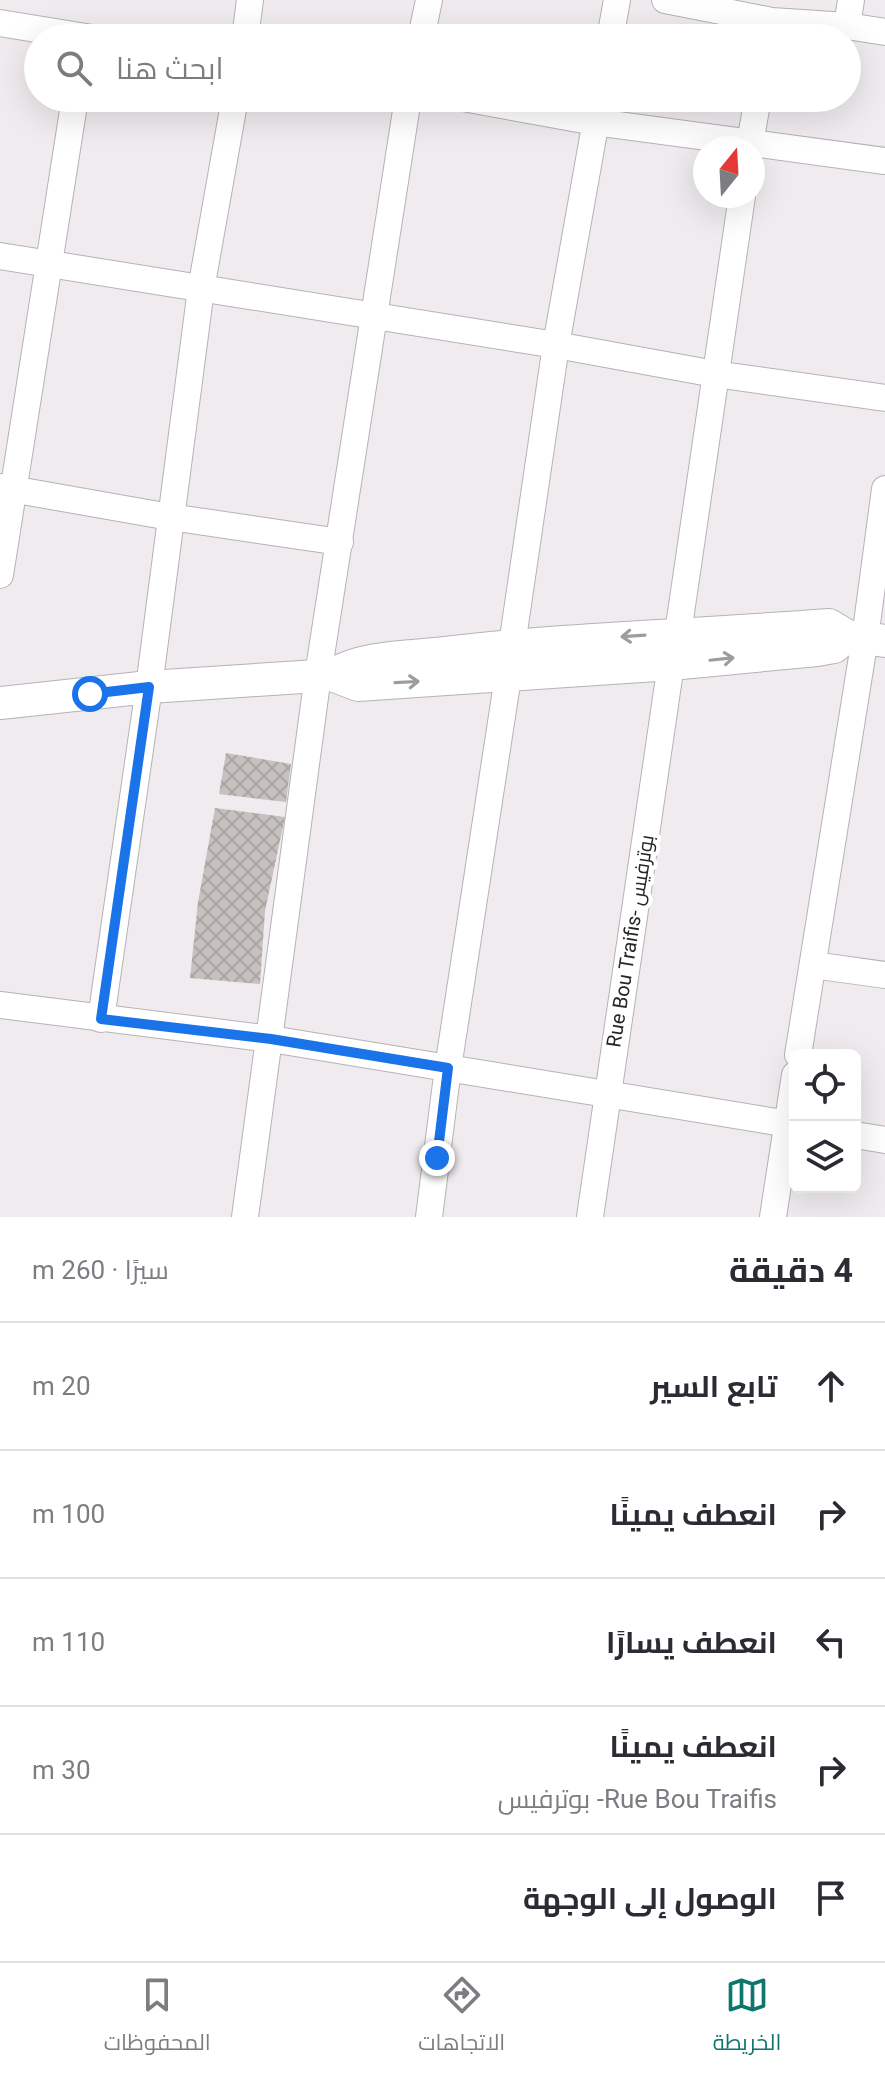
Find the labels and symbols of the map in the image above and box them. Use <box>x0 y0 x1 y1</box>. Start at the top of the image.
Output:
north arrow <box>693 136 765 208</box>
one-way arrow <box>620 629 647 644</box>
one-way arrow <box>708 652 735 667</box>
one-way arrow <box>393 675 420 690</box>
route start <box>72 676 108 712</box>
street label: Rue Bou Traifis- بوترفيس <box>601 833 660 1049</box>
route end <box>419 1140 455 1176</box>

